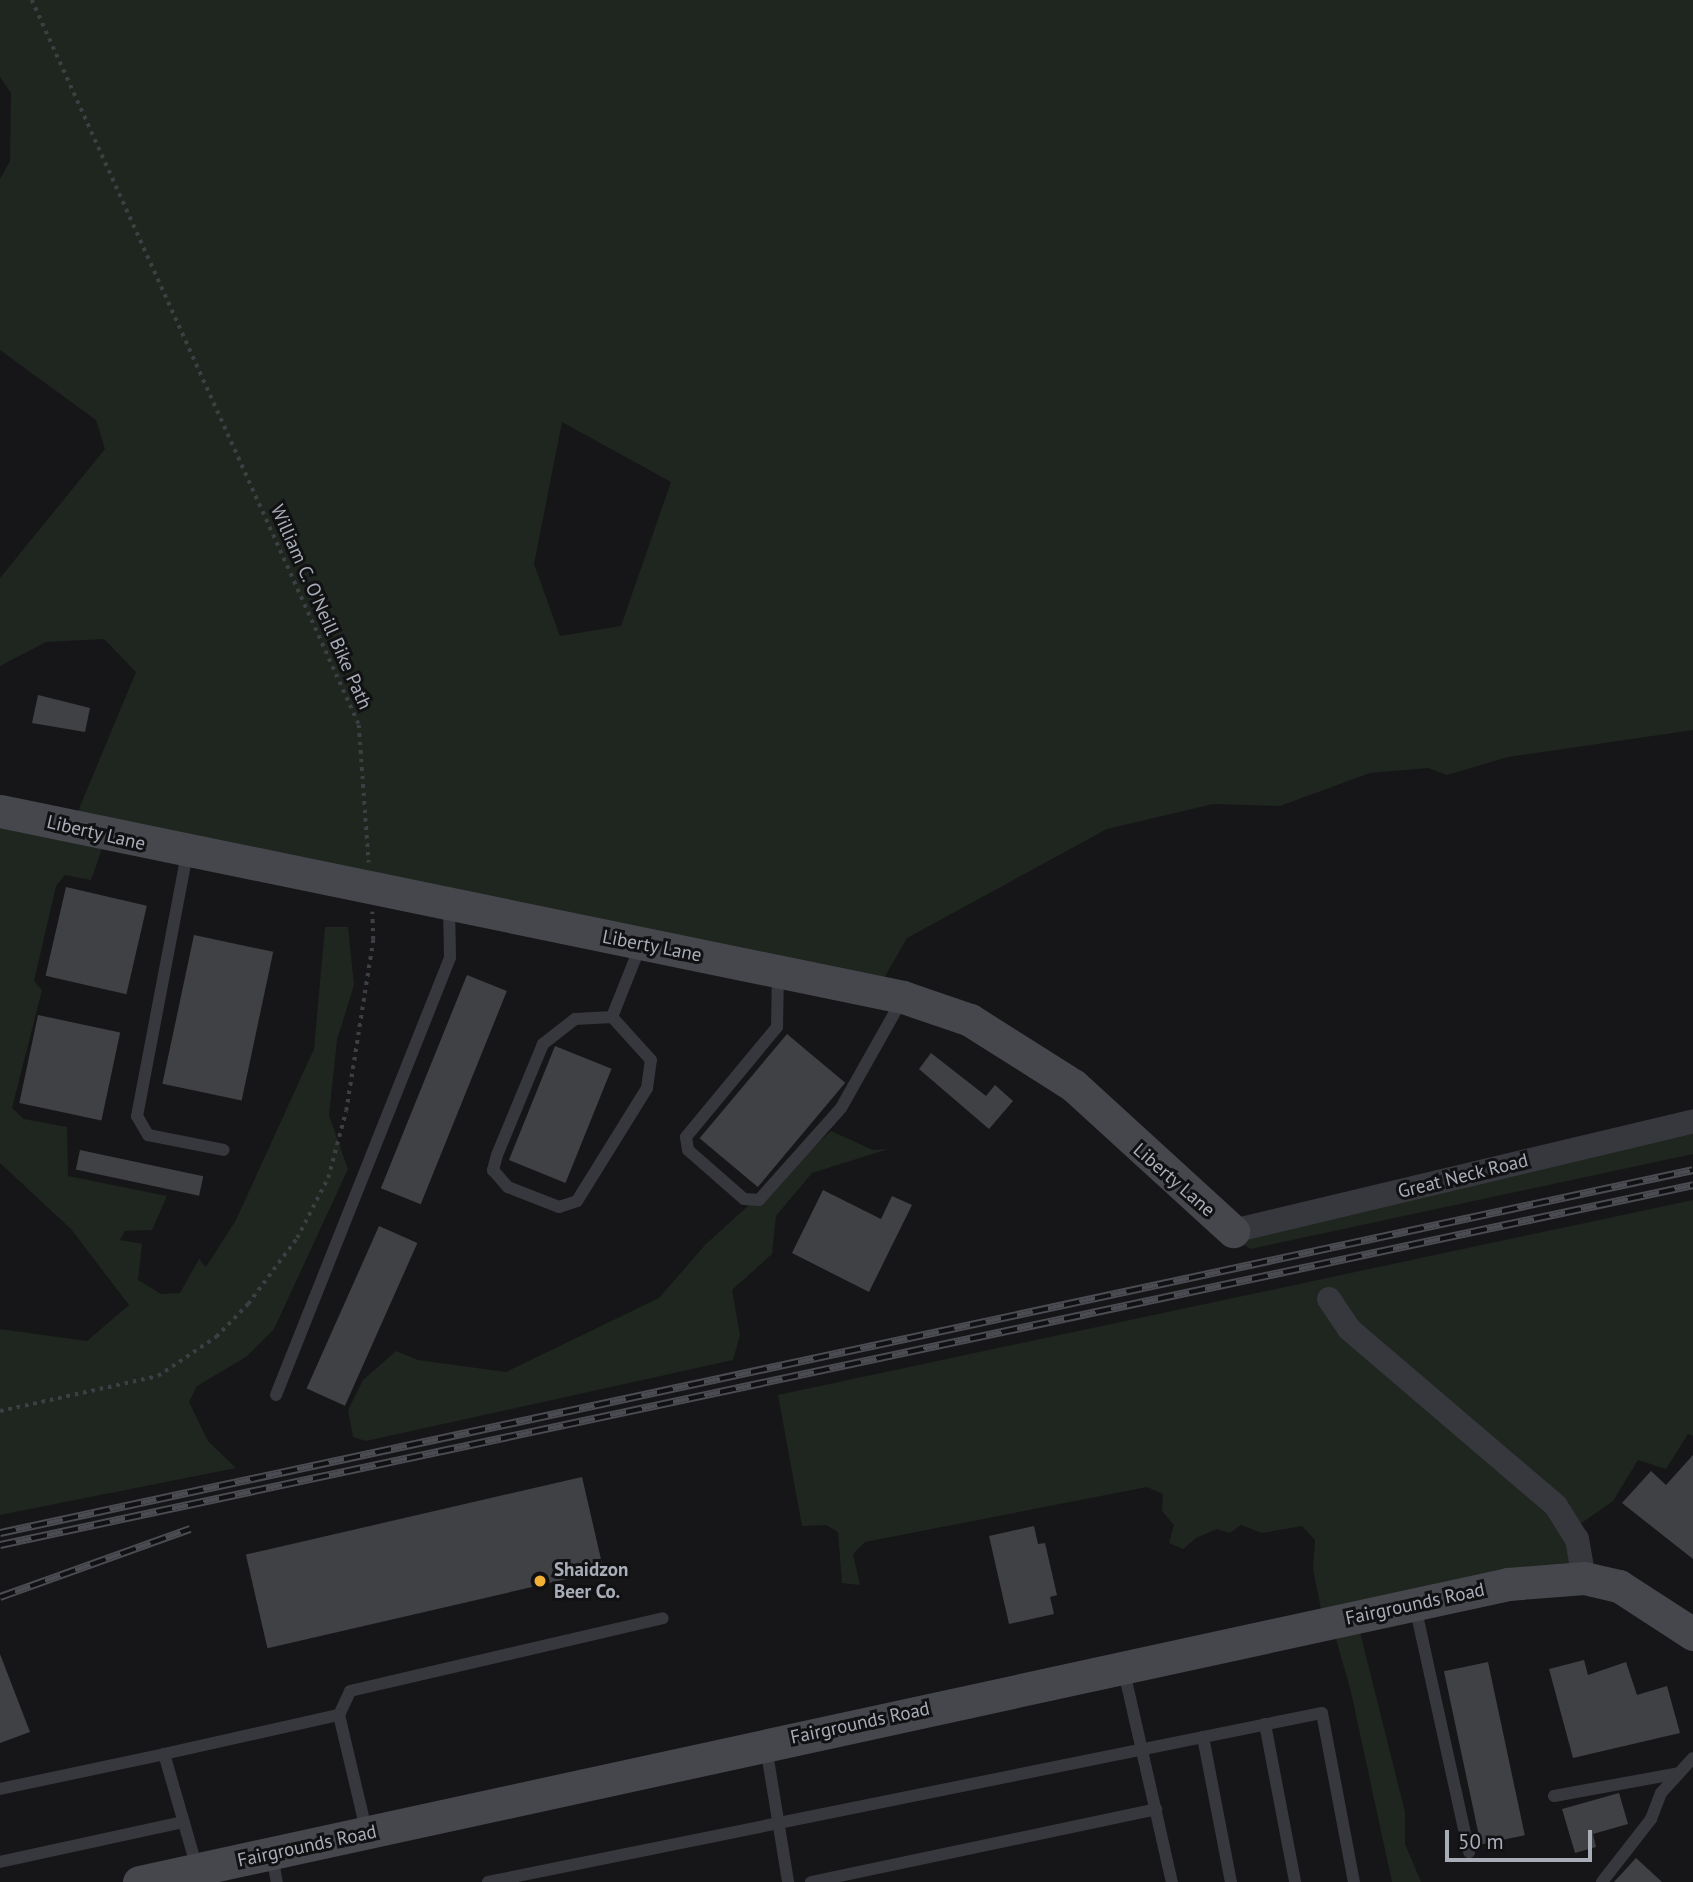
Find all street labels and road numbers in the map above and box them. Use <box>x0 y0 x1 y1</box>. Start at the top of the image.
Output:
street label: William C. O'Neill Bike Path <box>265 501 377 713</box>
street label: Liberty Lane <box>44 811 148 855</box>
street label: Liberty Lane <box>600 925 704 967</box>
street label: Liberty Lane <box>1128 1138 1220 1222</box>
street label: Great Neck Road <box>1395 1149 1531 1203</box>
street label: Fairgrounds Road <box>1343 1578 1487 1630</box>
street label: Fairgrounds Road <box>788 1697 932 1749</box>
street label: Fairgrounds Road <box>235 1820 379 1872</box>

